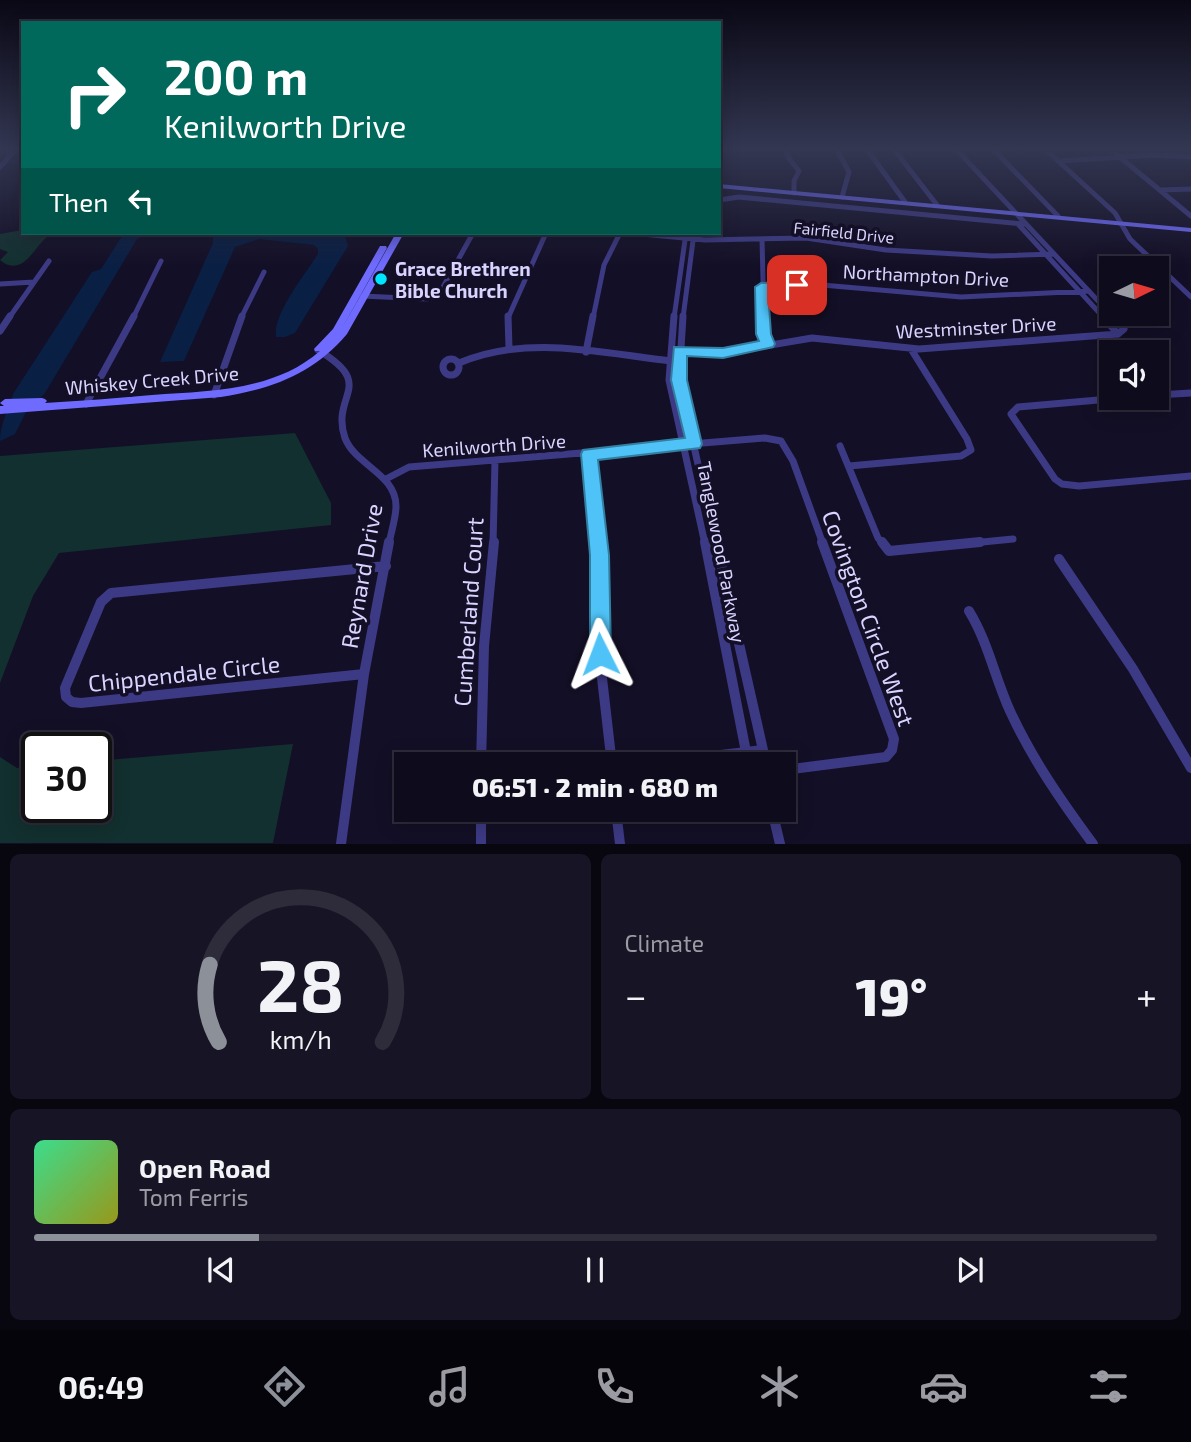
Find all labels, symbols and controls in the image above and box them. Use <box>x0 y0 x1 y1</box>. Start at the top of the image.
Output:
text: 200 m <box>164 46 308 105</box>
icon: right <box>49 49 140 140</box>
text: Kenilworth Drive <box>164 106 406 144</box>
icon: left <box>122 182 160 220</box>
text: Then <box>49 186 108 217</box>
street label: Fairfield Drive <box>793 217 895 247</box>
pin <box>767 255 827 315</box>
north arrow <box>1099 256 1169 326</box>
map controls <box>1099 256 1169 410</box>
place label: Grace Brethren Bible Church <box>395 257 531 302</box>
street label: Northampton Drive <box>842 259 1010 291</box>
icon: arrive <box>778 266 816 304</box>
marker: Grace Brethren Bible Church <box>373 271 389 287</box>
street label: Westminster Drive <box>895 311 1057 343</box>
button: sound <box>1099 340 1169 410</box>
street label: Whiskey Creek Drive <box>64 361 240 399</box>
street label: Kenilworth Drive <box>421 429 567 461</box>
street label: Tanglewood Parkway <box>693 459 751 645</box>
street label: Reynard Drive <box>334 501 388 651</box>
street label: Covington Circle West <box>817 506 921 730</box>
street label: Cumberland Court <box>447 516 489 707</box>
position arrow <box>563 617 637 691</box>
street label: Chippendale Circle <box>87 649 281 697</box>
speed limit sign: 30 <box>21 732 112 823</box>
text: 06:51 · 2 min · 680 m <box>472 771 718 802</box>
text: Climate <box>625 929 704 957</box>
text: 28 <box>256 940 344 1028</box>
text: 19° <box>855 964 927 1026</box>
text: − <box>625 972 647 1018</box>
text: + <box>1136 972 1157 1018</box>
text: km/h <box>269 1024 331 1054</box>
text: Open Road <box>139 1152 271 1183</box>
text: Tom Ferris <box>139 1183 248 1211</box>
icon: previous <box>202 1251 240 1289</box>
icon: pause <box>576 1251 614 1289</box>
icon: next <box>951 1251 989 1289</box>
icon: directions <box>260 1362 309 1411</box>
icon: music <box>425 1362 474 1411</box>
icon: phone <box>590 1362 639 1411</box>
icon: climate <box>755 1362 804 1411</box>
icon: car <box>919 1362 968 1411</box>
icon: filters <box>1084 1362 1133 1411</box>
text: 06:49 <box>58 1367 144 1405</box>

